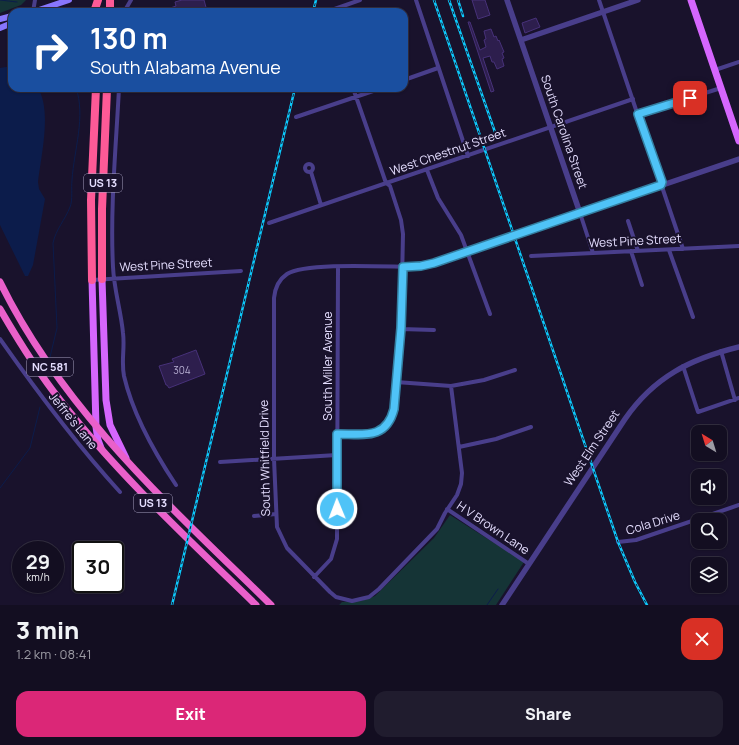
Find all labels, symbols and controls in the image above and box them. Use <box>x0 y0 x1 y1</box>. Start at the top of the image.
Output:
text: 130 m <box>90 19 168 57</box>
icon: right <box>24 24 76 76</box>
text: South Alabama Avenue <box>90 55 281 79</box>
street label: South Carolina Street <box>537 73 592 191</box>
pin <box>673 81 707 115</box>
icon: arrive <box>679 87 701 109</box>
street label: West Chestnut Street <box>388 124 508 179</box>
road number: US 13 <box>84 174 122 192</box>
street label: West Pine Street <box>588 230 682 251</box>
street label: West Pine Street <box>119 254 213 275</box>
street label: South Miller Avenue <box>319 311 336 421</box>
road number: NC 581 <box>27 358 73 376</box>
house number: 304 <box>173 363 191 377</box>
street label: Jeffre's Lane <box>45 389 102 453</box>
street label: South Whitfield Drive <box>255 400 274 516</box>
street label: West Elm Street <box>560 406 623 489</box>
north arrow <box>691 425 727 461</box>
map controls <box>691 425 727 593</box>
button: sound <box>691 469 727 505</box>
position arrow <box>316 488 358 530</box>
road number: US 13 <box>134 494 172 512</box>
street label: H V Brown Lane <box>454 497 533 558</box>
street label: Cola Drive <box>624 506 682 539</box>
button: search <box>691 513 727 549</box>
speed limit sign: 30 <box>72 541 124 593</box>
text: 29 <box>26 548 50 575</box>
button: layers <box>691 557 727 593</box>
text: km/h <box>26 570 50 584</box>
text: 3 min <box>16 613 79 646</box>
button: close <box>681 618 723 660</box>
text: 1.2 km · 08:41 <box>16 645 92 663</box>
button: Exit <box>16 691 366 737</box>
button: Share <box>374 691 723 737</box>

